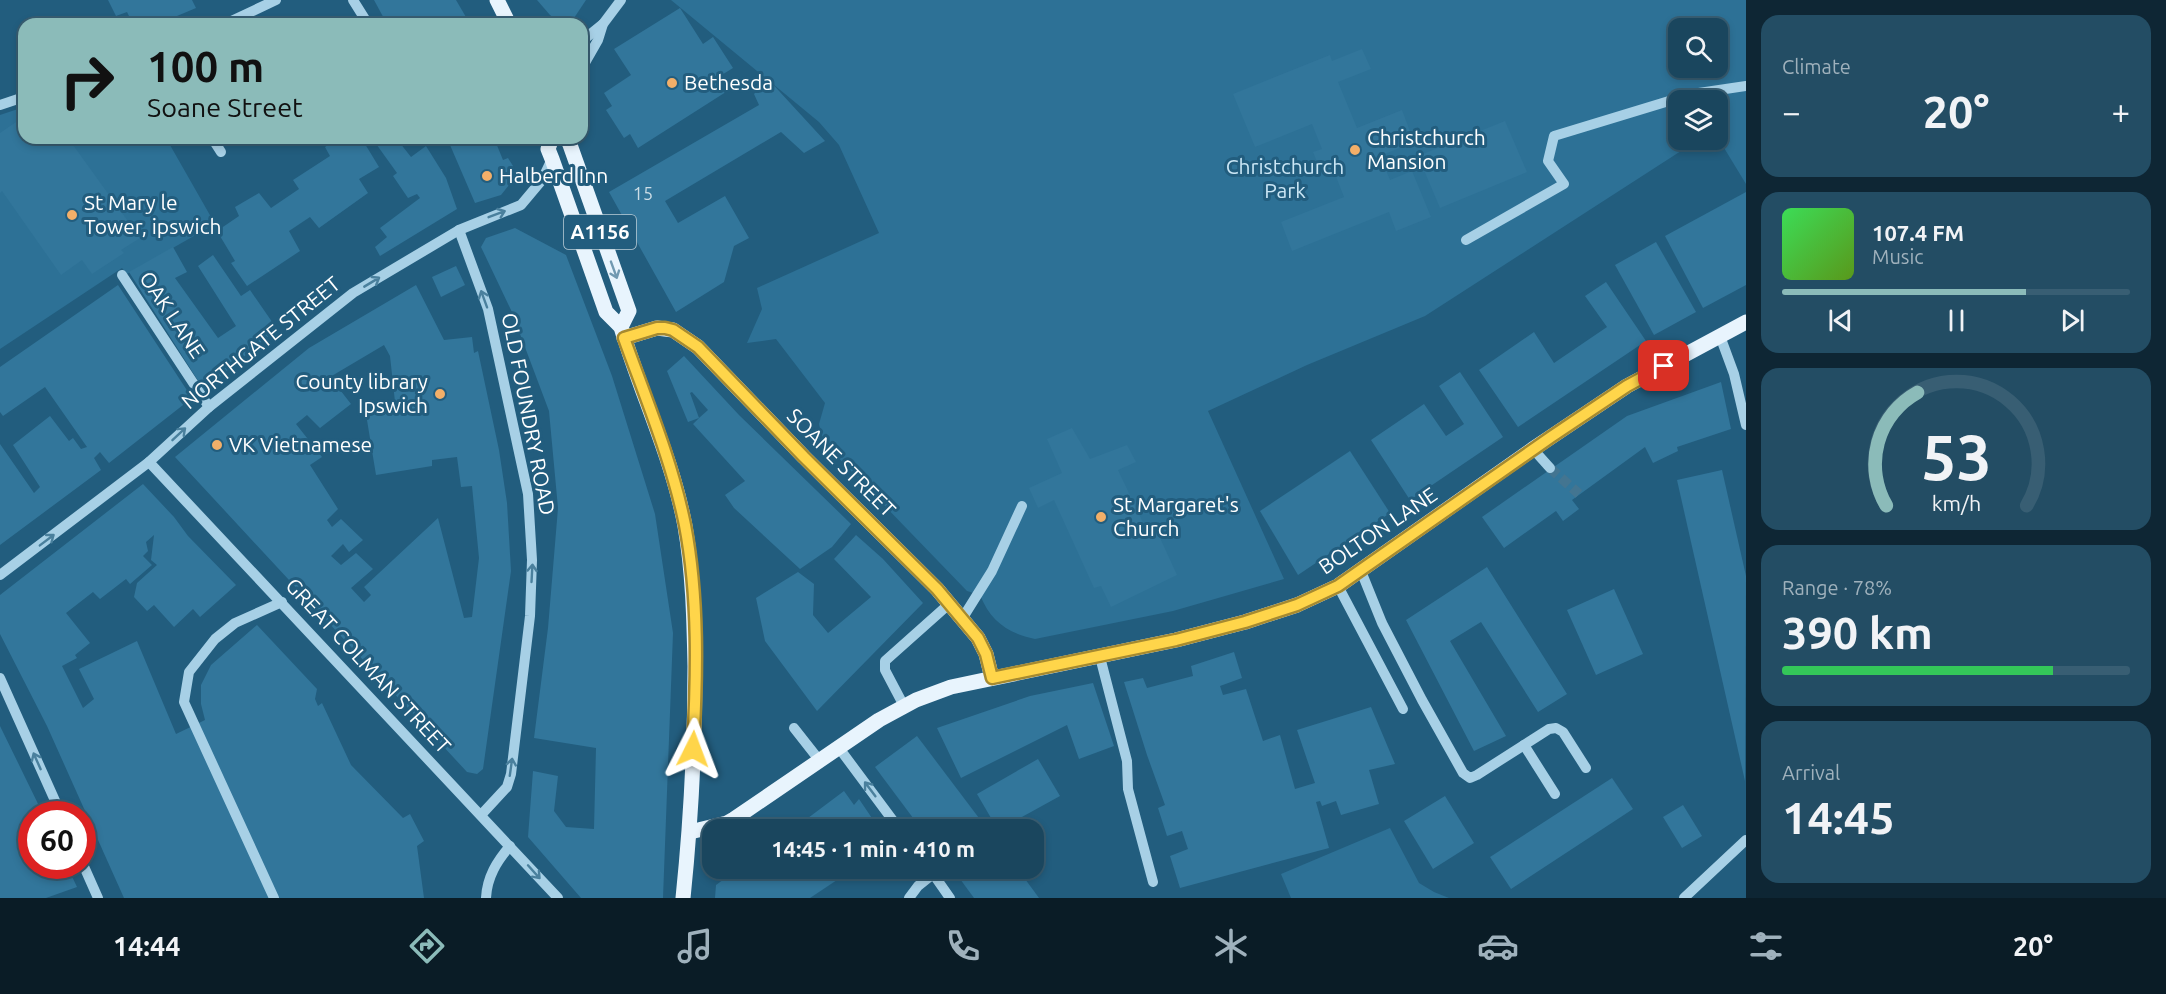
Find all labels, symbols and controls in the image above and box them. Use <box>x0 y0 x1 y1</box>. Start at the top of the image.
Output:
map controls <box>1668 18 1728 150</box>
button: search <box>1668 18 1728 78</box>
icon: right <box>48 42 126 120</box>
text: 100 m <box>147 43 264 90</box>
text: Climate <box>1782 55 1851 78</box>
place label: Bethesda <box>684 70 773 94</box>
marker: Bethesda <box>665 76 679 90</box>
text: 20° <box>1923 86 1989 137</box>
button: layers <box>1668 90 1728 150</box>
text: Soane Street <box>147 92 303 122</box>
text: − <box>1782 93 1801 130</box>
text: + <box>2111 93 2130 130</box>
place label: Christchurch Mansion <box>1367 125 1486 173</box>
marker: Christchurch Mansion <box>1348 143 1362 157</box>
park label: Christchurch Park <box>1226 154 1344 202</box>
place label: Halberd Inn <box>499 163 608 187</box>
marker: Halberd Inn <box>480 169 494 183</box>
house number: 15 <box>633 183 653 203</box>
place label: St Mary le Tower, ipswich <box>84 190 221 238</box>
marker: St Mary le Tower, ipswich <box>65 208 79 222</box>
one-way arrow <box>487 208 506 219</box>
road number: A1156 <box>564 215 636 249</box>
text: 107.4 FM <box>1872 220 1964 245</box>
text: Music <box>1872 245 1924 268</box>
one-way arrow <box>610 260 621 279</box>
street label: OAK LANE <box>135 267 210 362</box>
street label: NORTHGATE STREET <box>177 271 344 413</box>
one-way arrow <box>363 275 380 287</box>
one-way arrow <box>478 290 489 309</box>
icon: previous <box>1824 304 1857 337</box>
icon: pause <box>1940 304 1973 337</box>
icon: next <box>2056 304 2089 337</box>
street label: OLD FOUNDRY ROAD <box>498 311 560 517</box>
pin <box>1638 340 1689 391</box>
icon: arrive <box>1647 349 1680 382</box>
place label: County library Ipswich <box>296 369 428 417</box>
marker: County library Ipswich <box>433 387 447 401</box>
street label: SOANE STREET <box>783 403 901 522</box>
text: 53 <box>1921 422 1991 492</box>
one-way arrow <box>172 427 187 441</box>
place label: VK Vietnamese <box>229 432 372 456</box>
marker: VK Vietnamese <box>210 438 224 452</box>
street label: BOLTON LANE <box>1314 482 1441 579</box>
text: km/h <box>1931 491 1981 515</box>
place label: St Margaret's Church <box>1113 492 1239 540</box>
marker: St Margaret's Church <box>1094 510 1108 524</box>
one-way arrow <box>38 533 54 546</box>
one-way arrow <box>526 564 537 584</box>
street label: GREAT COLMAN STREET <box>281 573 456 758</box>
text: Range · 78% <box>1782 576 1892 599</box>
text: 390 km <box>1782 607 1933 658</box>
position arrow <box>661 717 725 781</box>
one-way arrow <box>31 753 43 771</box>
one-way arrow <box>506 757 517 777</box>
text: Arrival <box>1782 761 1840 784</box>
one-way arrow <box>864 781 876 797</box>
text: 14:45 <box>1782 792 1895 843</box>
speed limit sign: 60 <box>18 801 96 879</box>
text: 14:45 · 1 min · 410 m <box>771 836 975 861</box>
one-way arrow <box>527 864 541 879</box>
icon: directions <box>406 925 448 967</box>
icon: music <box>674 925 716 967</box>
icon: phone <box>942 925 984 967</box>
icon: climate <box>1210 925 1252 967</box>
icon: car <box>1477 925 1519 967</box>
icon: filters <box>1745 925 1787 967</box>
text: 14:44 <box>113 931 180 961</box>
text: 20° <box>2013 931 2053 961</box>

